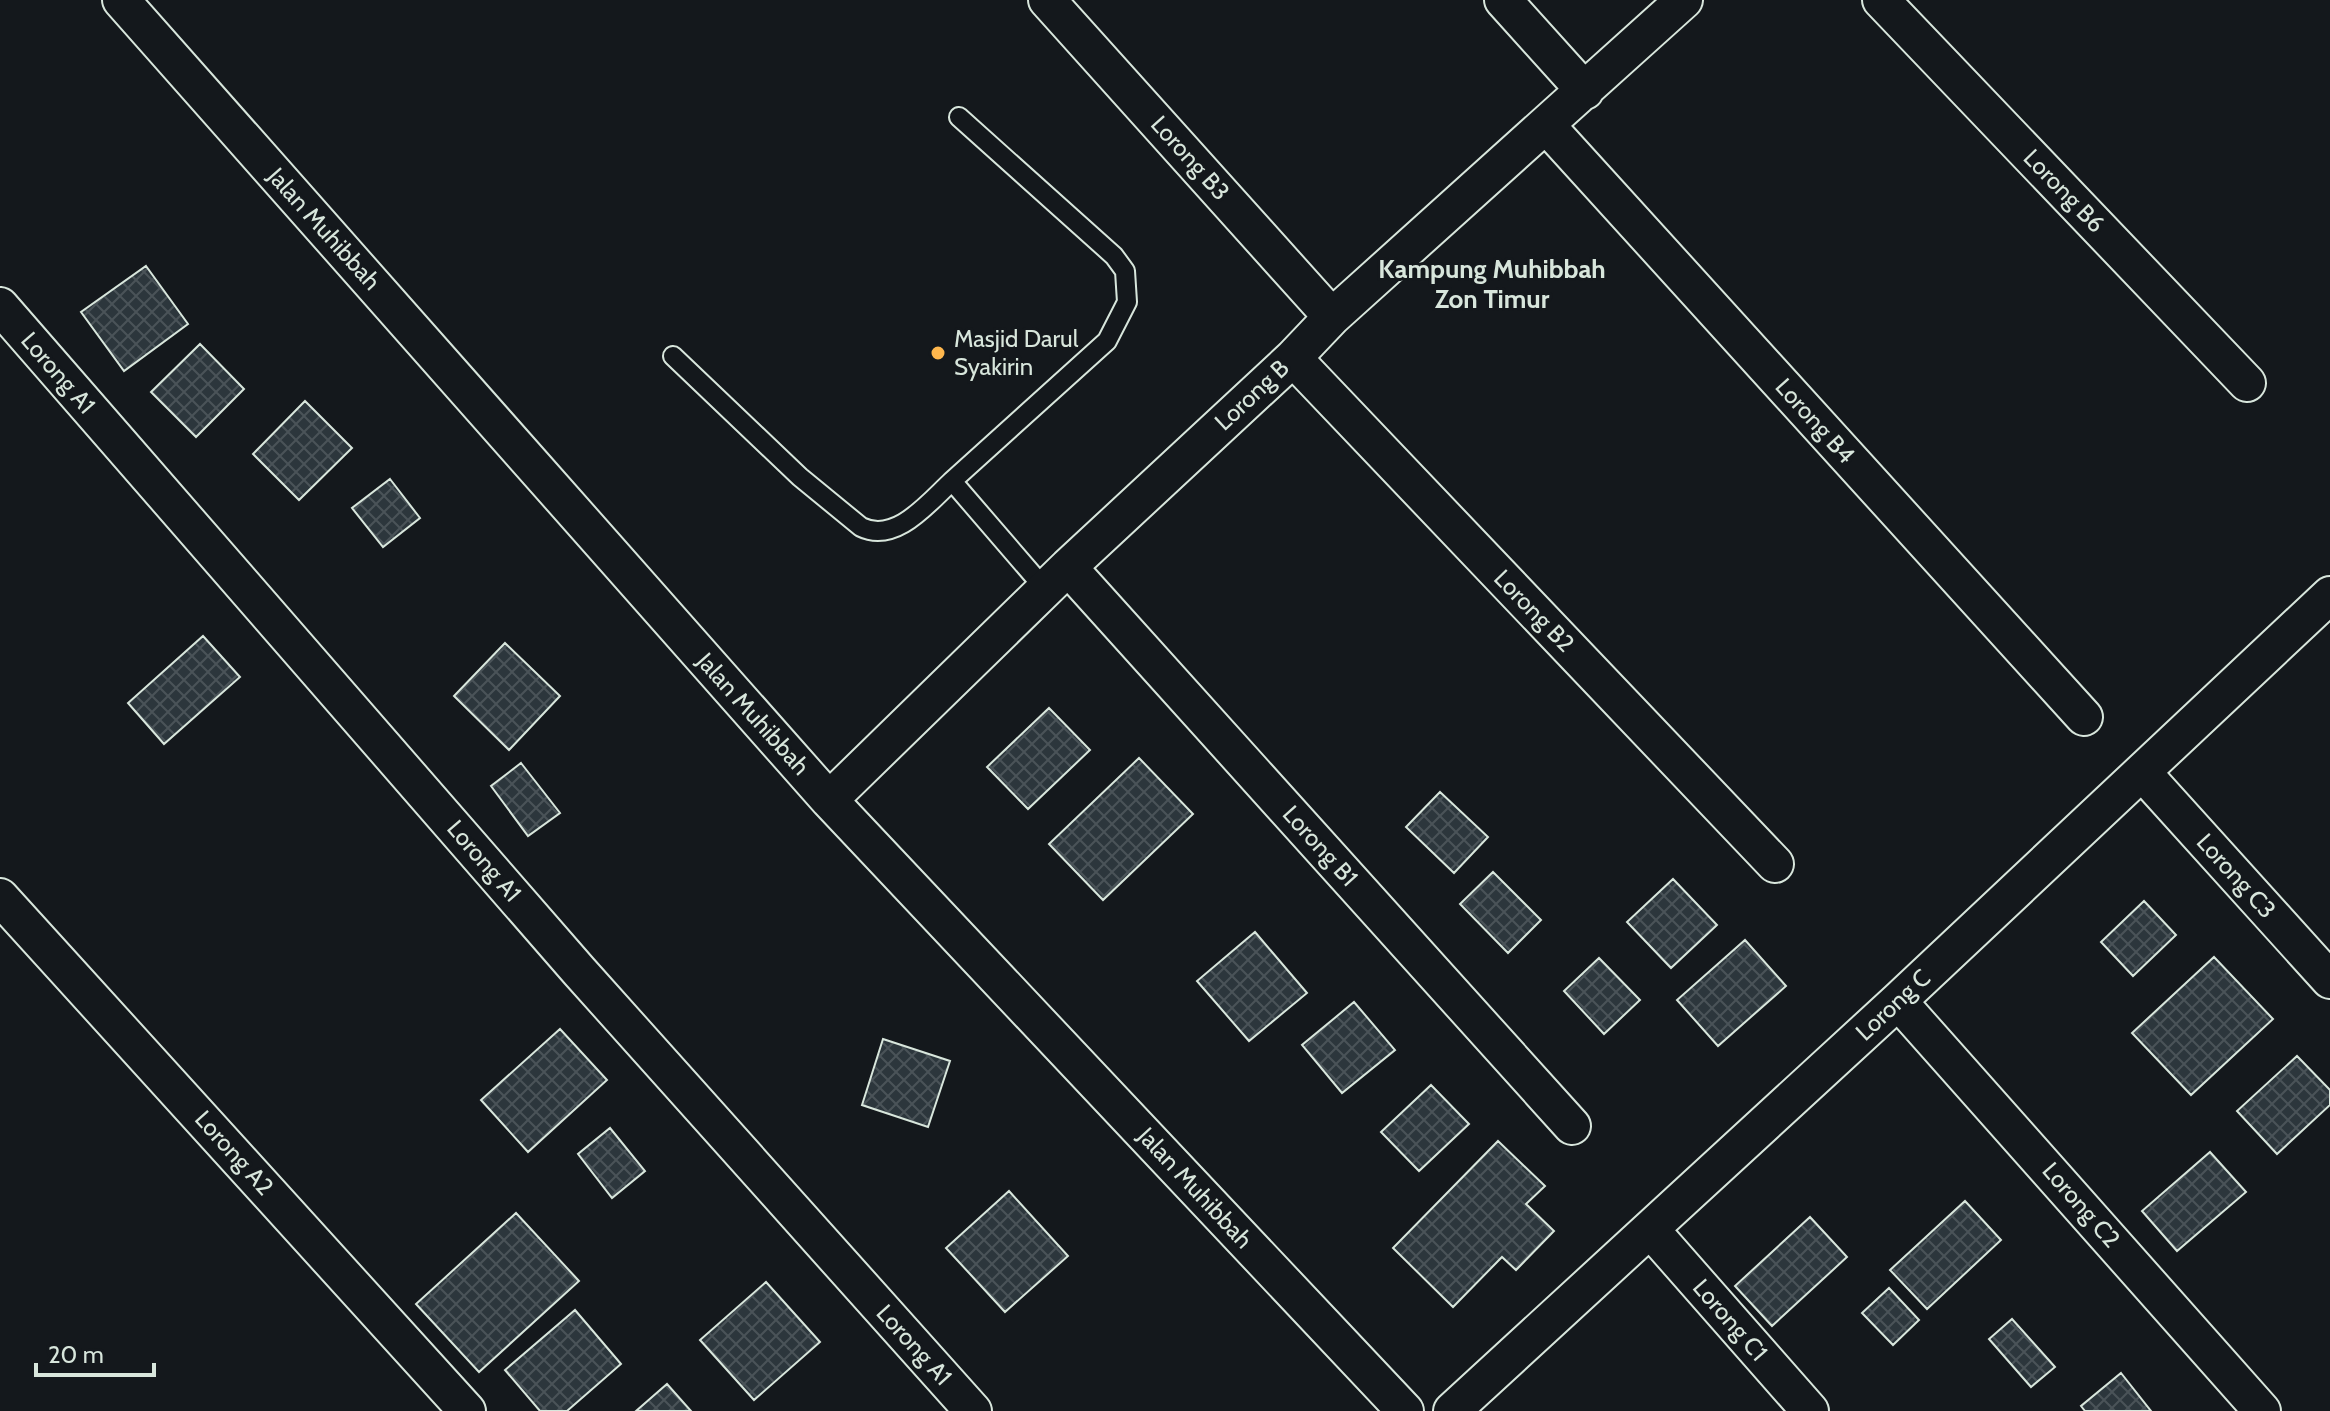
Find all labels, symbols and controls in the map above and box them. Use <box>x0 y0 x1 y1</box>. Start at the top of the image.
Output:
street label: Lorong B3 <box>1145 109 1236 206</box>
street label: Lorong B6 <box>2018 143 2111 238</box>
street label: Jalan Muhibbah <box>261 161 387 296</box>
district label: Kampung Muhibbah Zon Timur <box>1378 253 1606 315</box>
place label: Masjid Darul Syakirin <box>954 324 1079 381</box>
street label: Lorong A1 <box>15 326 102 419</box>
marker: Masjid Darul Syakirin <box>929 344 947 362</box>
street label: Lorong B <box>1209 353 1295 436</box>
street label: Lorong B4 <box>1770 372 1861 469</box>
street label: Lorong B2 <box>1488 564 1581 658</box>
street label: Jalan Muhibbah <box>690 646 816 781</box>
street label: Lorong B1 <box>1277 799 1364 892</box>
street label: Lorong A1 <box>441 814 528 907</box>
street label: Lorong C3 <box>2191 827 2282 924</box>
street label: Lorong C <box>1849 963 1936 1046</box>
street label: Lorong A2 <box>189 1104 280 1201</box>
street label: Jalan Muhibbah <box>1131 1121 1259 1254</box>
street label: Lorong C2 <box>2036 1156 2126 1253</box>
street label: Lorong C1 <box>1687 1273 1774 1366</box>
street label: Lorong A1 <box>871 1298 958 1391</box>
scale bar <box>36 1327 154 1377</box>
text: 20 m <box>48 1340 104 1369</box>

